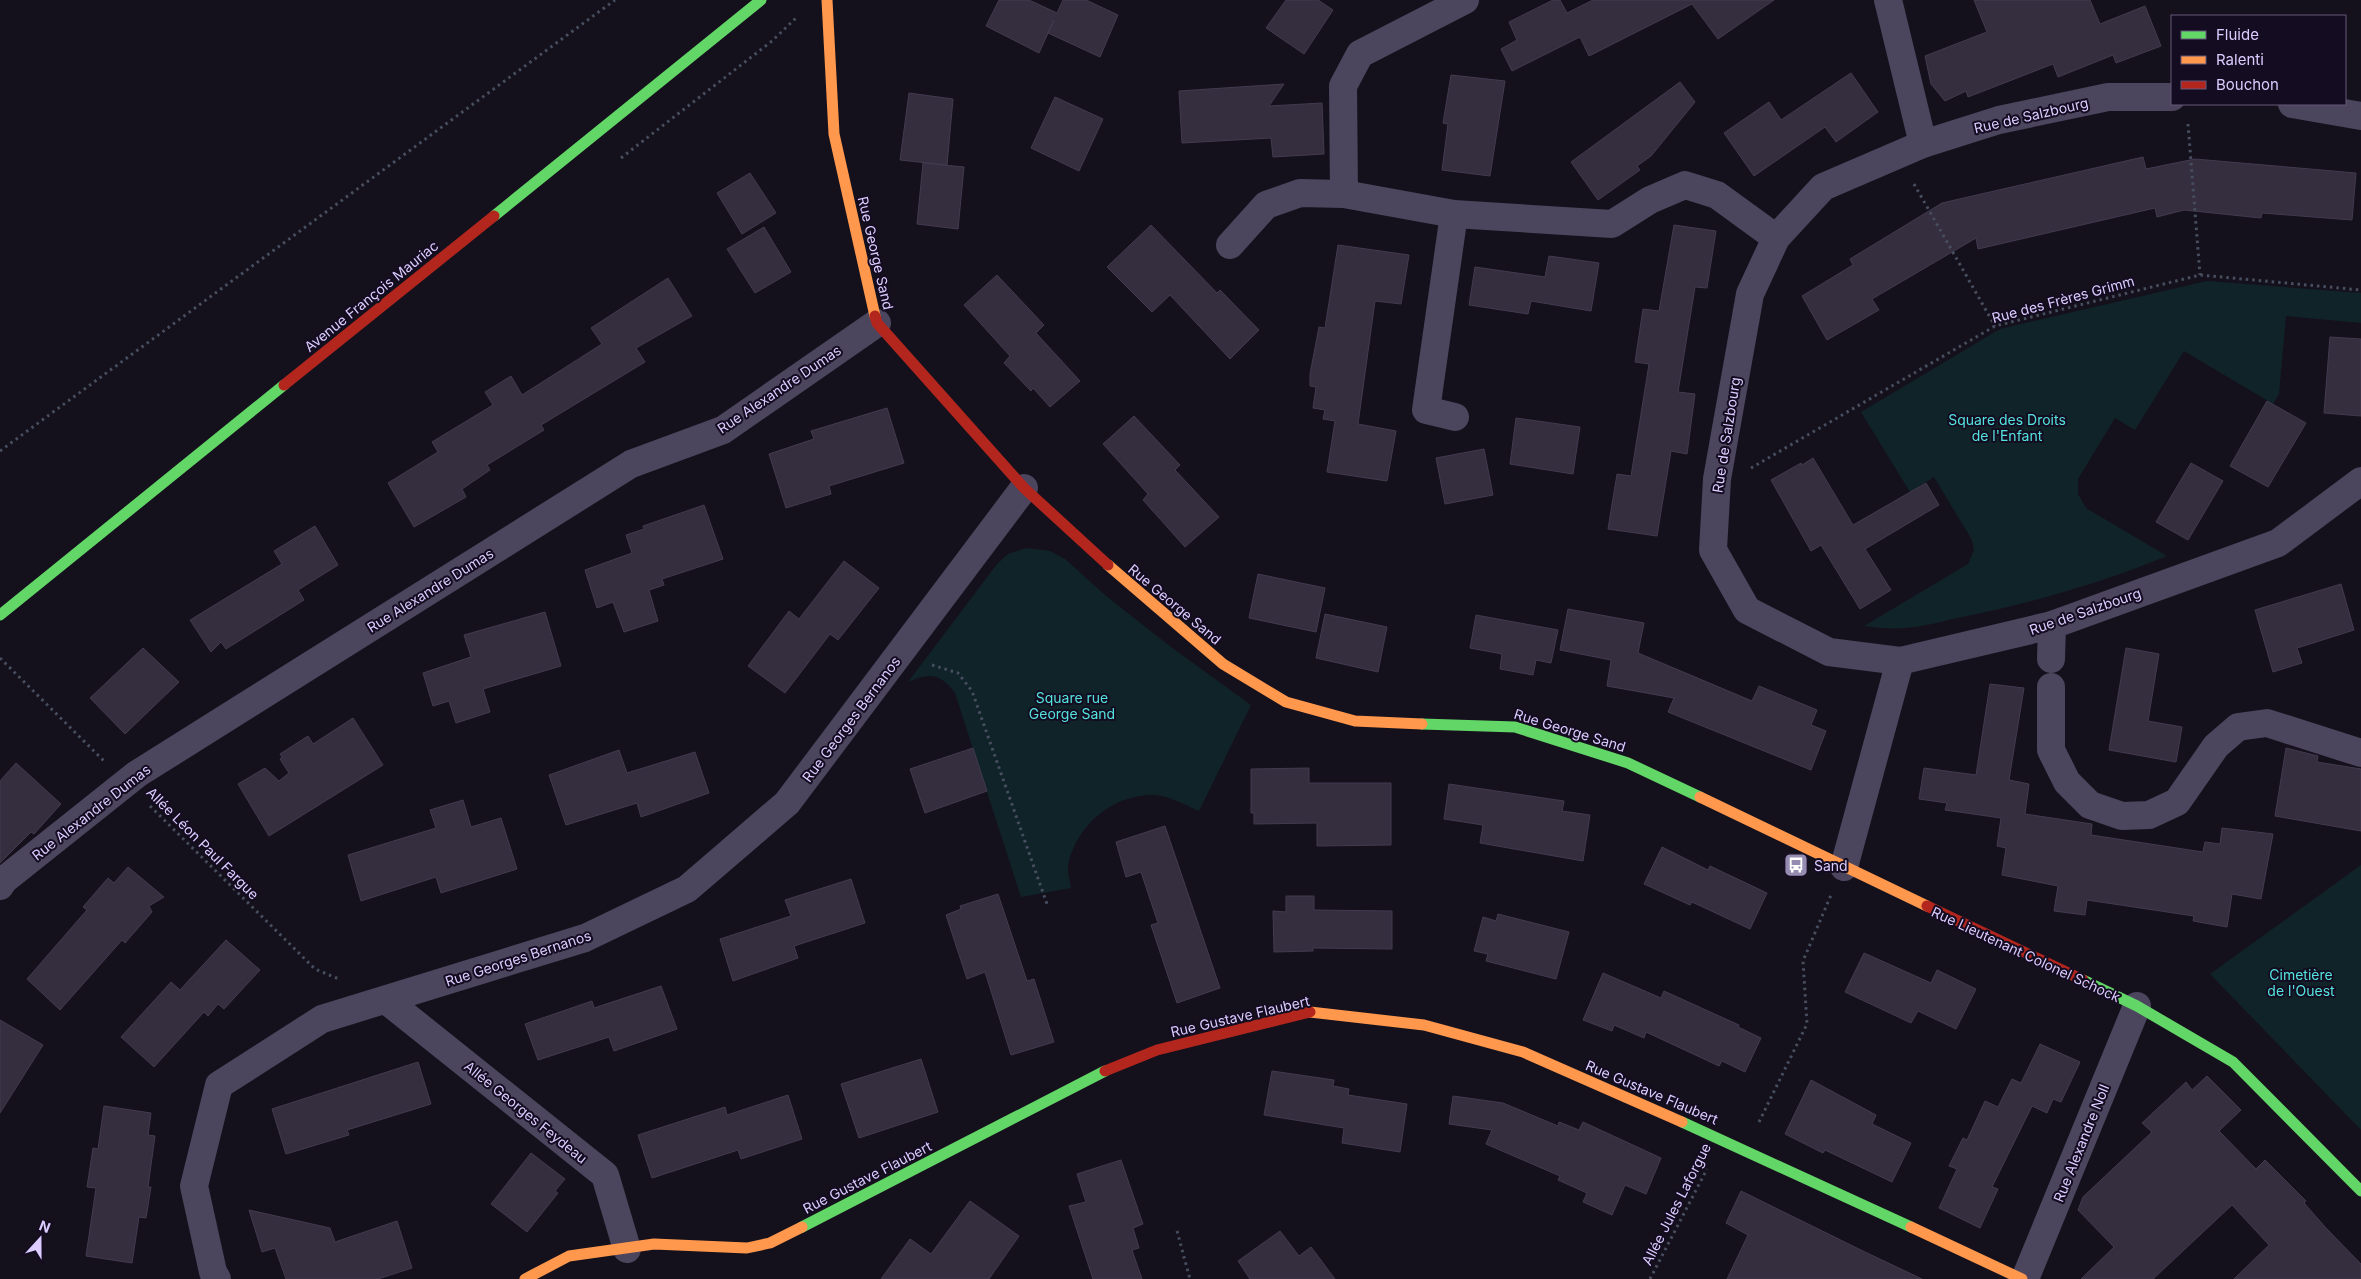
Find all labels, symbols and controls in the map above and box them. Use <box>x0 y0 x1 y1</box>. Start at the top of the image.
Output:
legend <box>2171 15 2346 105</box>
text: Fluide <box>2216 25 2259 44</box>
text: Ralenti <box>2216 50 2264 69</box>
text: Bouchon <box>2216 75 2279 94</box>
street label: Rue de Salzbourg <box>1972 94 2090 136</box>
street label: Rue George Sand <box>855 195 897 311</box>
street label: Avenue François Mauriac <box>301 237 441 355</box>
street label: Rue des Frères Grimm <box>1990 272 2136 326</box>
street label: Rue Alexandre Dumas <box>714 341 844 437</box>
street label: Rue de Salzbourg <box>1708 376 1744 494</box>
park label: Square des Droits de l'Enfant <box>1948 411 2066 444</box>
street label: Rue Alexandre Dumas <box>364 544 496 636</box>
street label: Rue George Sand <box>1125 560 1225 648</box>
street label: Rue de Salzbourg <box>2027 584 2143 638</box>
street label: Rue Georges Bernanos <box>798 653 904 785</box>
park label: Square rue George Sand <box>1029 689 1115 722</box>
street label: Rue George Sand <box>1512 705 1628 755</box>
street label: Rue Alexandre Dumas <box>28 760 154 864</box>
street label: Allée Léon Paul Fargue <box>143 783 263 903</box>
bus stop icon: Sand <box>1783 852 1809 878</box>
place label: Sand <box>1814 857 1848 874</box>
street label: Rue Lieutenant Colonel Schock <box>1929 903 2123 1005</box>
street label: Rue Georges Bernanos <box>443 926 593 990</box>
park label: Cimetière de l'Ouest <box>2267 966 2335 999</box>
street label: Rue Gustave Flaubert <box>1169 992 1312 1040</box>
street label: Rue Gustave Flaubert <box>1583 1056 1721 1128</box>
street label: Allée Georges Feydeau <box>461 1057 591 1167</box>
street label: Rue Alexandre Noll <box>2050 1082 2112 1204</box>
street label: Rue Gustave Flaubert <box>800 1137 935 1217</box>
street label: Allée Jules Laforgue <box>1638 1140 1714 1268</box>
north arrow <box>15 1214 65 1264</box>
text: N <box>37 1217 53 1236</box>

